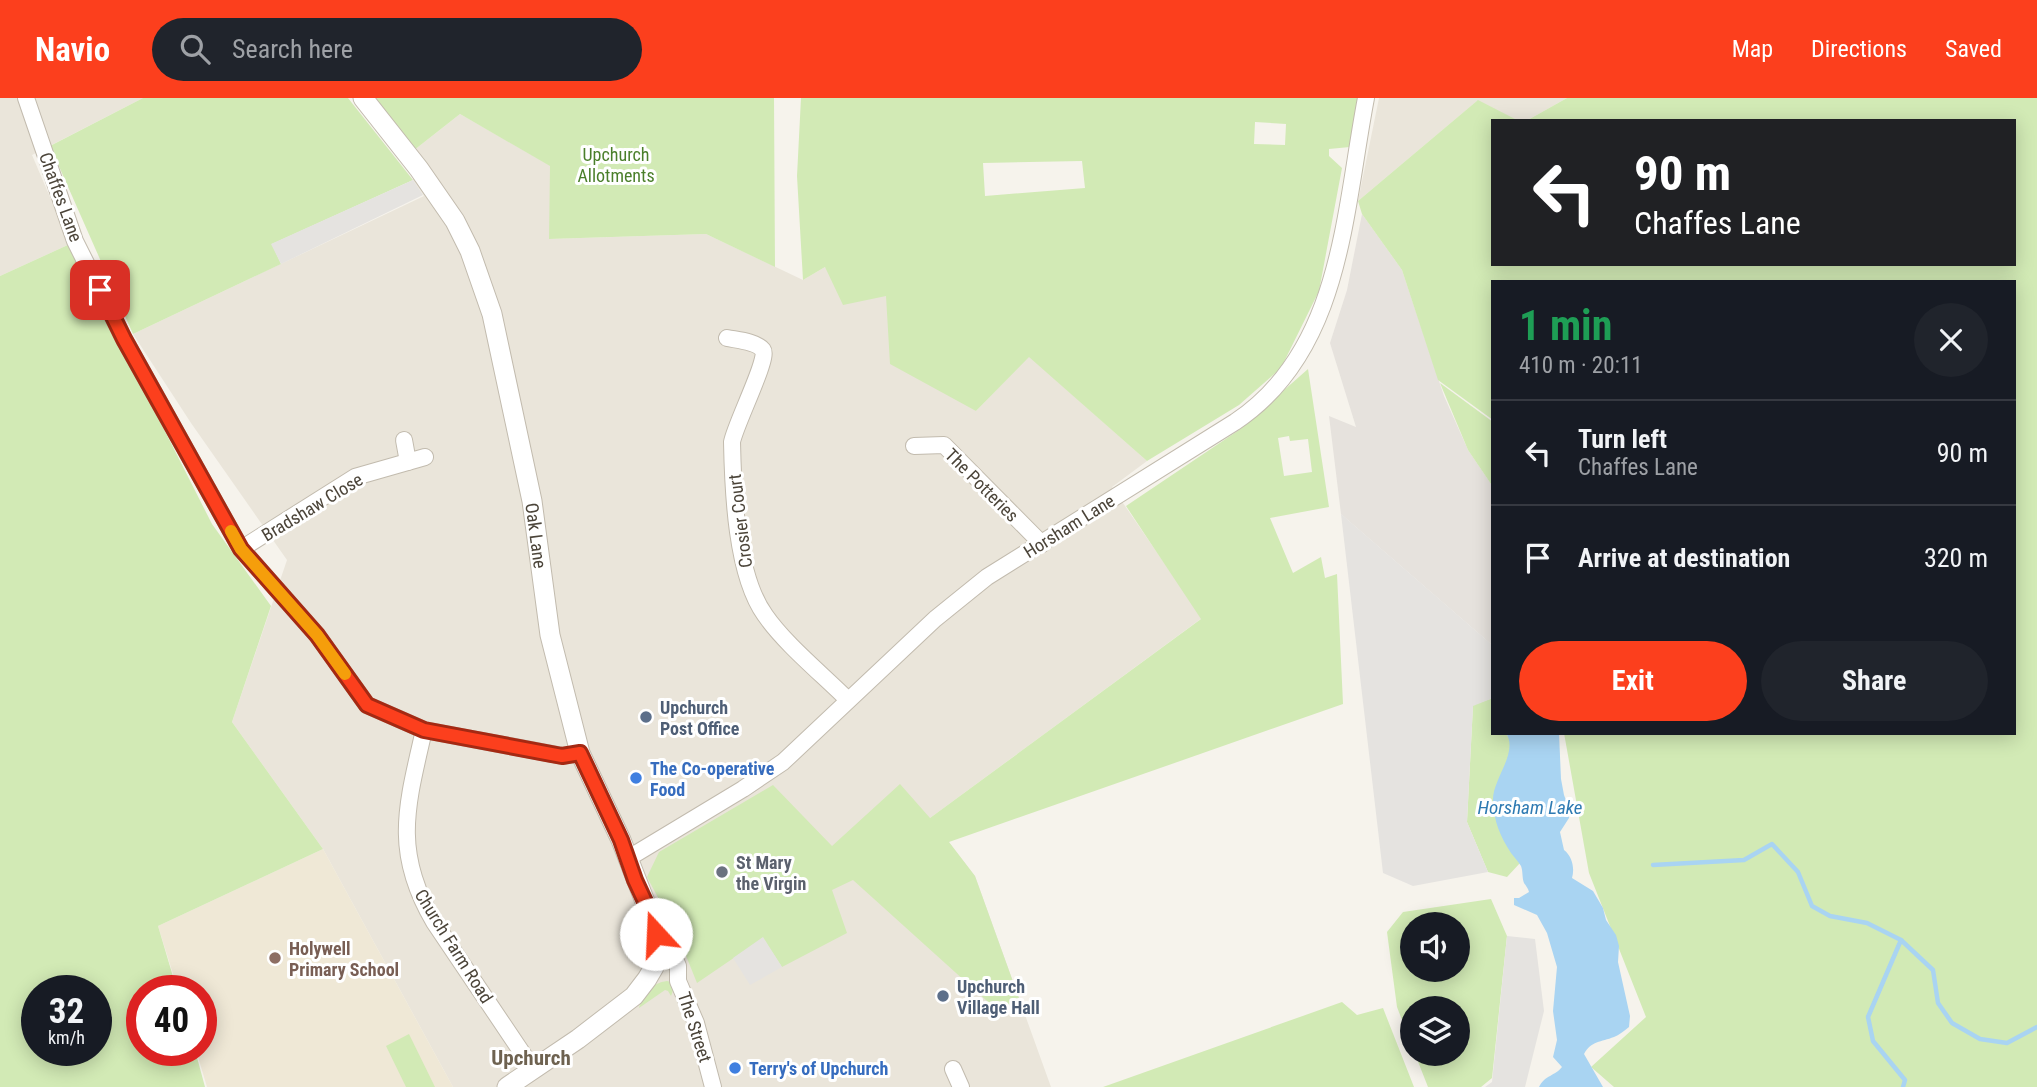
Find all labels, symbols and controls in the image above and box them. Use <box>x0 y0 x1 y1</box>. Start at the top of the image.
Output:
search box <box>152 18 642 81</box>
text: Navio <box>35 30 110 69</box>
icon: search <box>176 30 214 68</box>
text: Search here <box>232 34 353 64</box>
text: Map <box>1732 35 1773 63</box>
text: Directions <box>1811 35 1907 63</box>
text: Saved <box>1945 35 2002 63</box>
park label: Upchurch Allotments <box>577 144 655 186</box>
text: 90 m <box>1634 145 1731 202</box>
icon: left <box>1519 147 1610 238</box>
street label: Chaffes Lane <box>35 149 87 245</box>
text: Chaffes Lane <box>1634 204 1801 242</box>
pin <box>70 260 130 320</box>
icon: arrive <box>81 271 119 309</box>
text: 1 min <box>1519 301 1612 350</box>
button: close <box>1914 303 1988 377</box>
text: 410 m · 20:11 <box>1519 352 1643 379</box>
text: Turn left <box>1578 424 1667 454</box>
icon: left <box>1519 434 1557 472</box>
text: 90 m <box>1937 438 1988 468</box>
street label: The Potteries <box>941 444 1023 526</box>
text: Chaffes Lane <box>1578 454 1698 481</box>
street label: Bradshaw Close <box>258 469 366 545</box>
street label: Crosier Court <box>724 473 756 569</box>
street label: Horsham Lane <box>1020 490 1118 562</box>
street label: Oak Lane <box>522 501 551 570</box>
icon: arrive <box>1519 539 1557 577</box>
text: Arrive at destination <box>1578 543 1790 573</box>
text: 320 m <box>1924 543 1988 573</box>
button: Exit <box>1519 641 1747 721</box>
button: Share <box>1761 641 1988 721</box>
place label: Upchurch Post Office <box>660 697 740 739</box>
marker: Upchurch Post Office <box>638 709 654 725</box>
place label: The Co-operative Food <box>650 758 775 800</box>
marker: The Co-operative Food <box>628 770 644 786</box>
water label: Horsham Lake <box>1478 796 1582 819</box>
place label: St Mary the Virgin <box>736 852 806 894</box>
marker: St Mary the Virgin <box>714 864 730 880</box>
street label: Church Farm Road <box>411 885 497 1007</box>
position arrow <box>619 897 693 971</box>
map controls <box>1400 912 1470 1066</box>
button: sound <box>1400 912 1470 982</box>
place label: Holywell Primary School <box>289 938 399 980</box>
marker: Holywell Primary School <box>267 950 283 966</box>
speed limit sign: 40 <box>126 975 217 1066</box>
place label: Upchurch Village Hall <box>957 976 1040 1018</box>
marker: Upchurch Village Hall <box>935 988 951 1004</box>
street label: The Street <box>674 989 716 1065</box>
text: 32 <box>49 991 84 1032</box>
button: layers <box>1400 996 1470 1066</box>
text: km/h <box>48 1027 85 1048</box>
district label: Upchurch <box>491 1046 571 1070</box>
place label: Terry's of Upchurch <box>749 1058 888 1079</box>
marker: Terry's of Upchurch <box>727 1060 743 1076</box>

